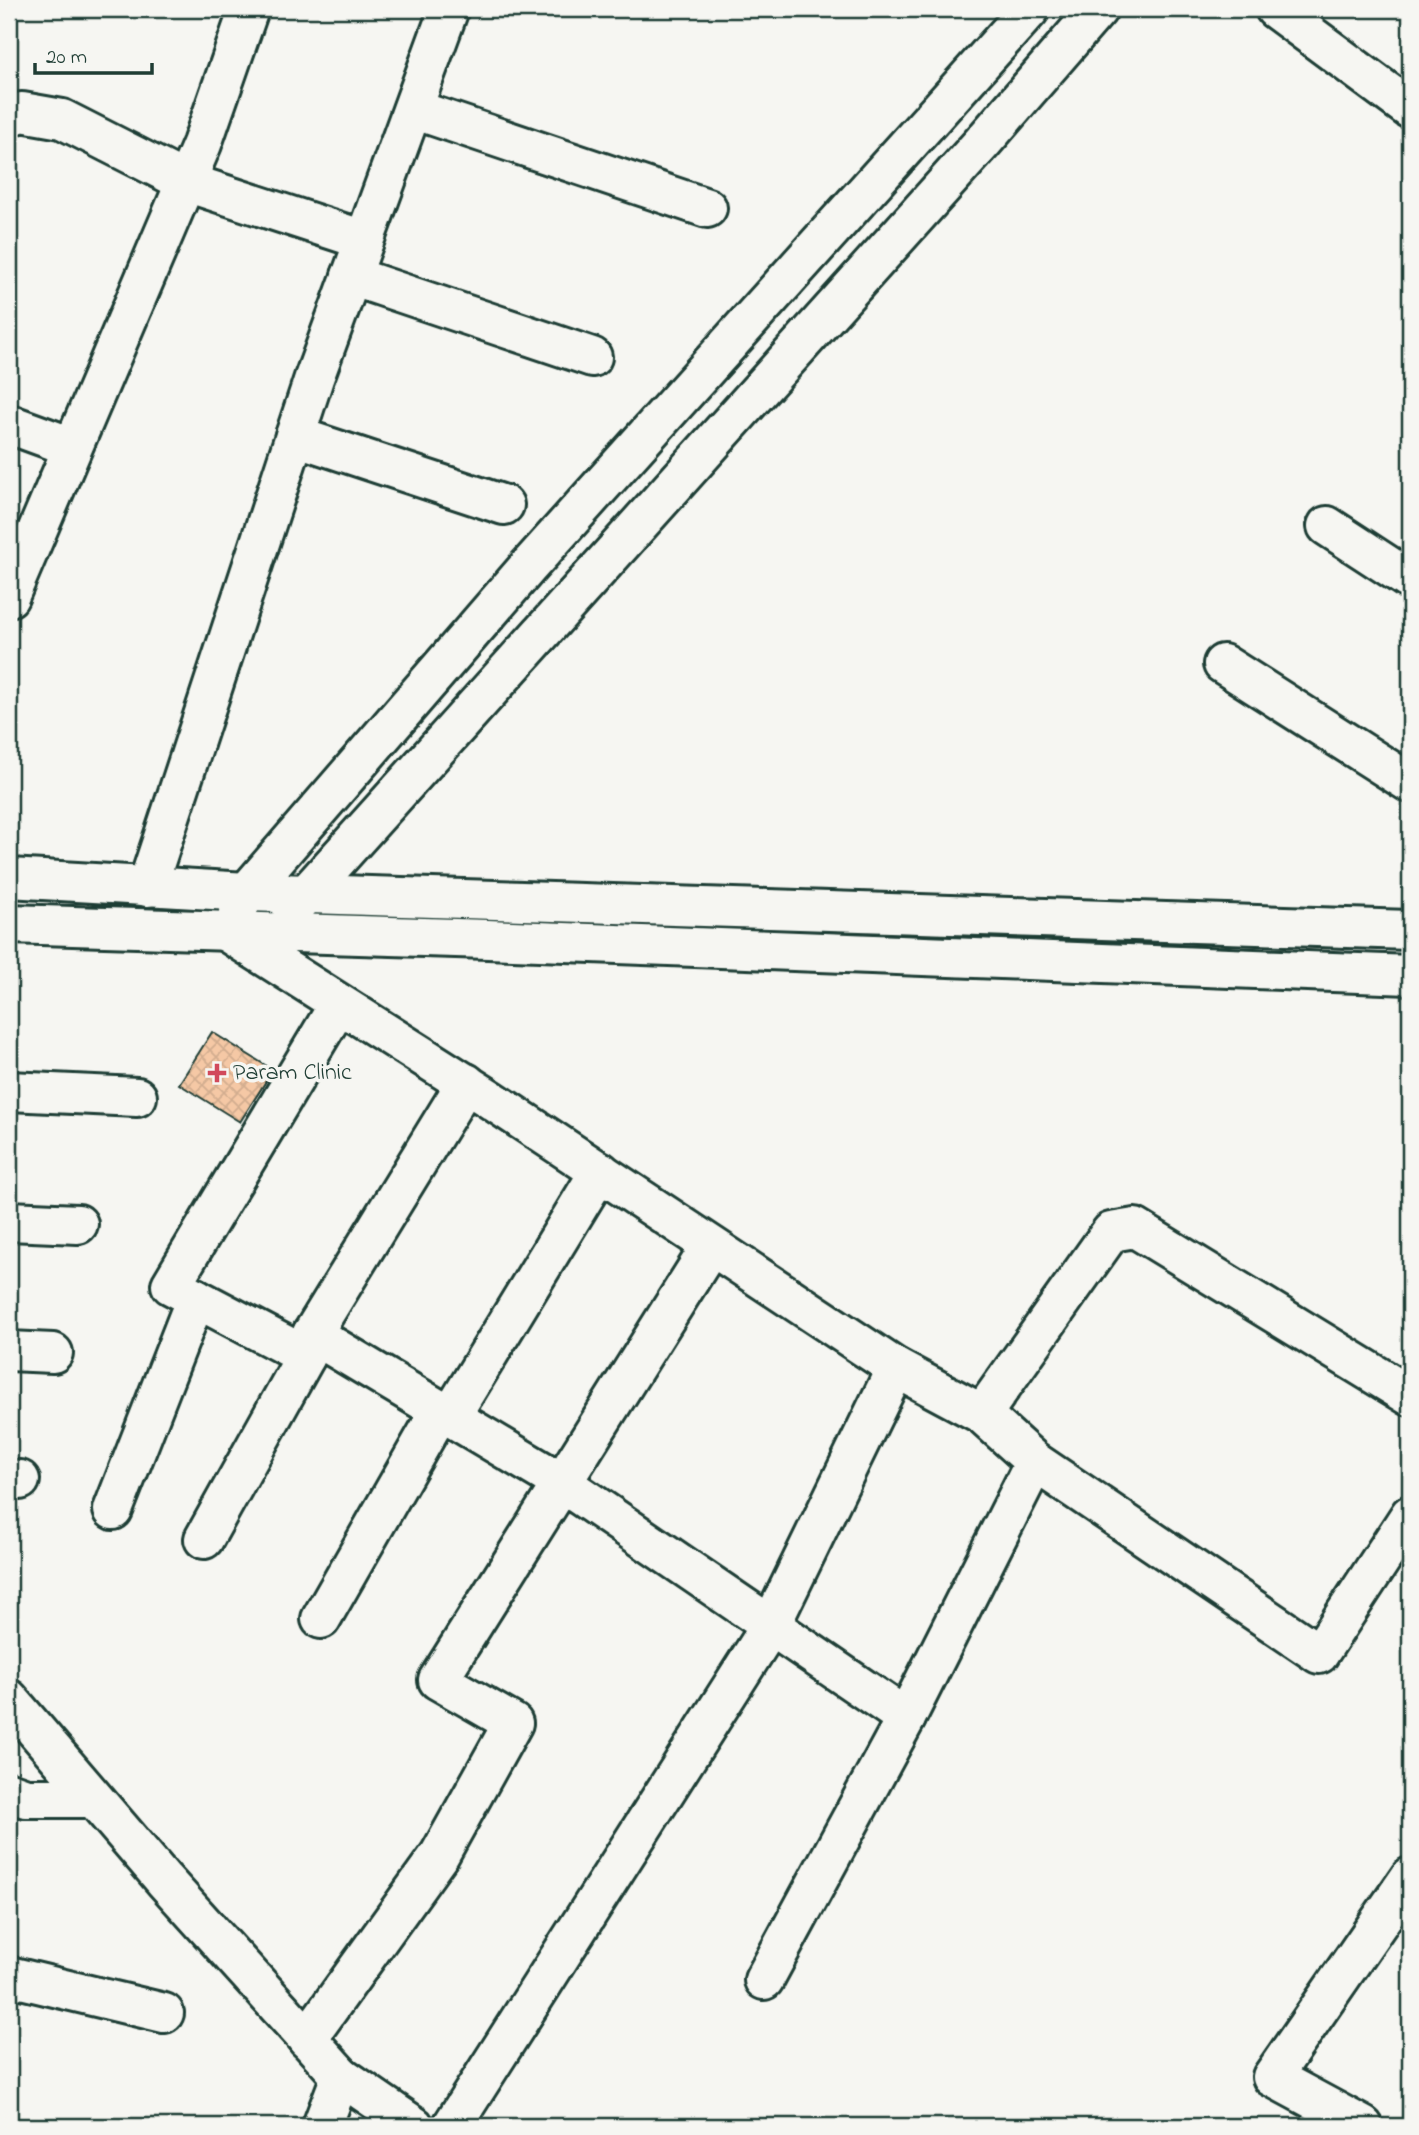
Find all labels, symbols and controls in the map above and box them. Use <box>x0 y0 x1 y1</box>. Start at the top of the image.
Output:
scale bar <box>35 32 152 76</box>
text: 20 m <box>46 43 87 73</box>
place label: Param Clinic <box>233 1056 352 1091</box>
marker: Param Clinic <box>207 1063 227 1083</box>

